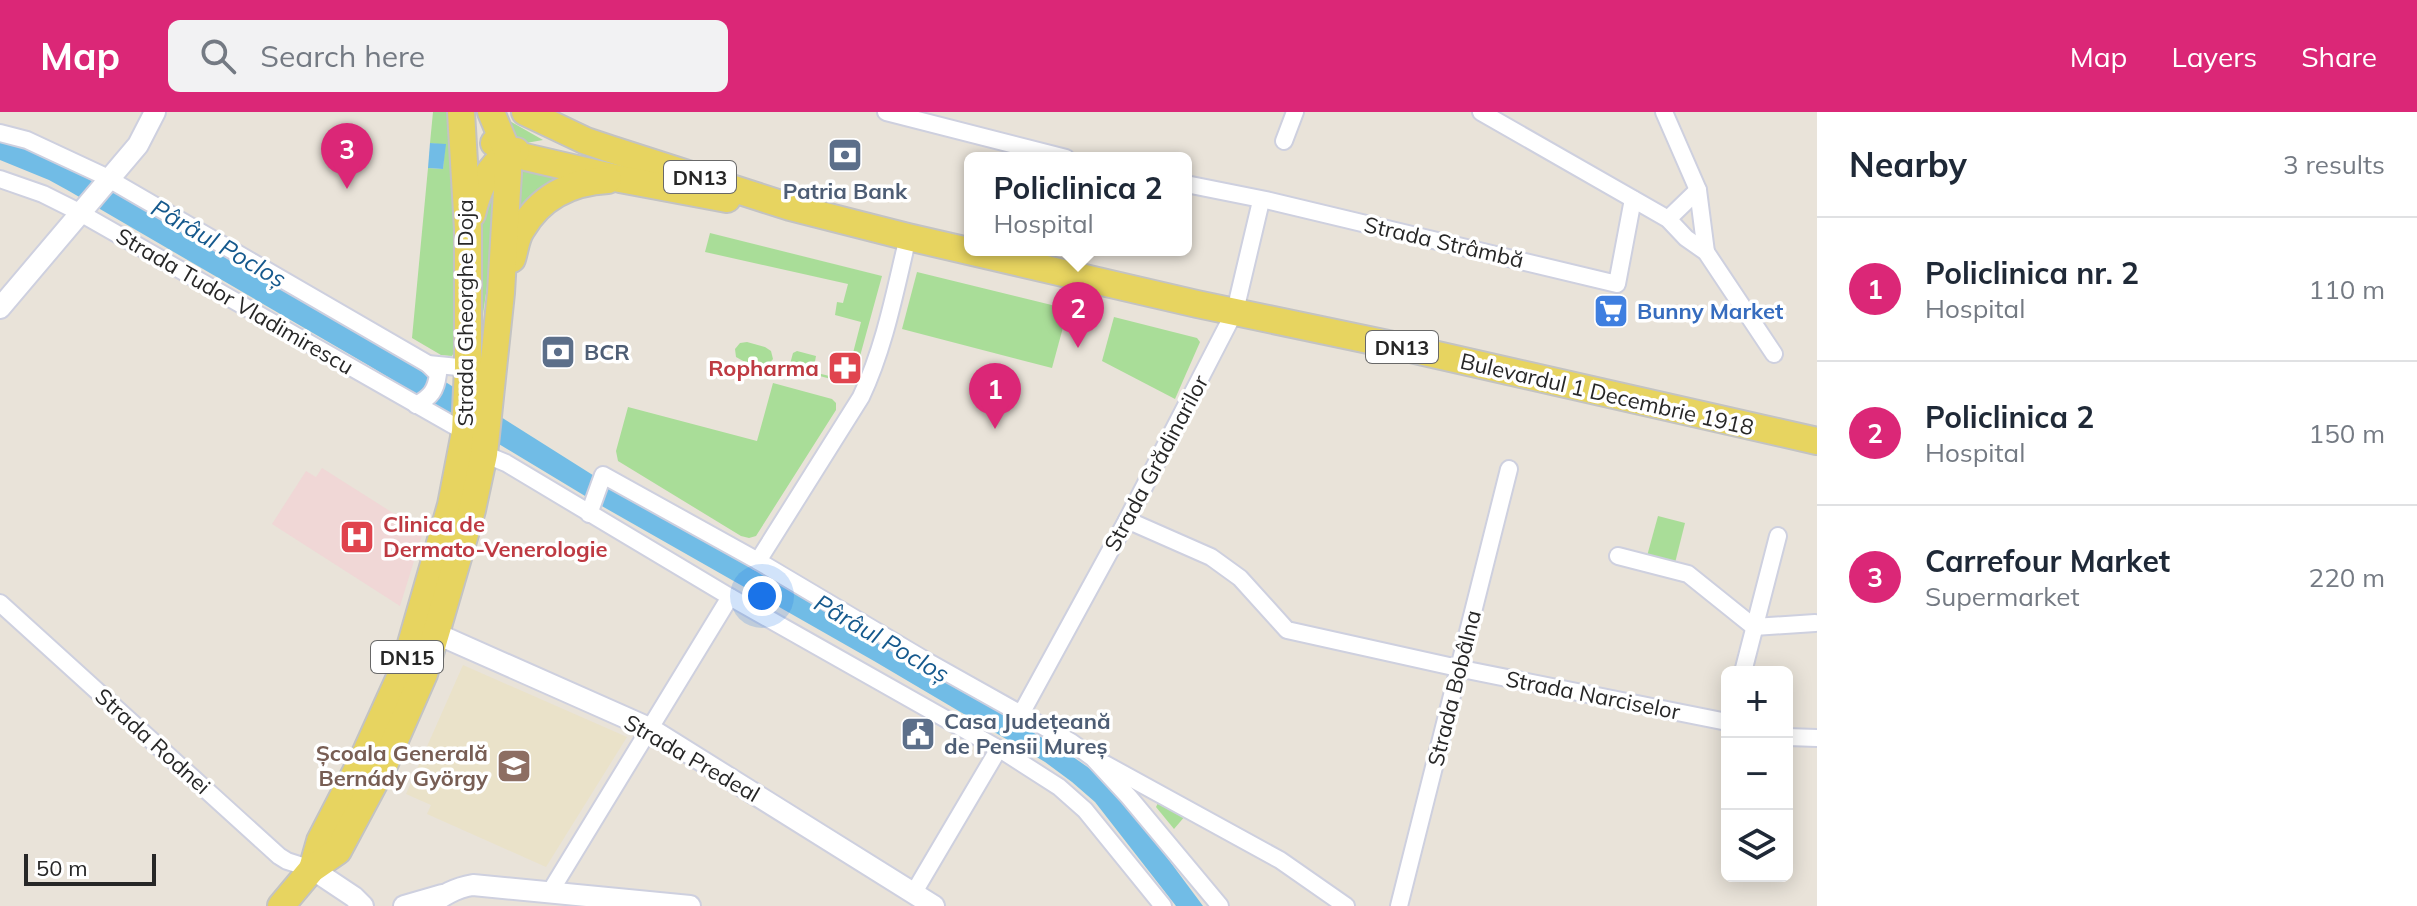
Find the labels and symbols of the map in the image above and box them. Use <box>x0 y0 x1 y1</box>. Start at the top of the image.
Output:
pin: 3 <box>321 123 373 189</box>
bank icon: Patria Bank <box>826 136 864 174</box>
road number: DN13 <box>664 161 736 193</box>
place label: Patria Bank <box>783 177 908 205</box>
water label: Pârâul Pocloș <box>146 192 292 295</box>
street label: Strada Gheorghe Doja <box>451 199 479 427</box>
street label: Strada Strâmbă <box>1362 210 1526 274</box>
street label: Strada Tudor Vladimirescu <box>111 221 359 381</box>
pin: 2 <box>1052 282 1104 348</box>
supermarket icon: Bunny Market <box>1592 292 1630 330</box>
place label: Bunny Market <box>1637 297 1783 325</box>
road number: DN13 <box>1366 331 1438 363</box>
bank icon: BCR <box>539 333 577 371</box>
place label: BCR <box>584 338 630 366</box>
street label: Bulevardul 1 Decembrie 1918 <box>1458 347 1756 441</box>
pharmacy icon: Ropharma <box>826 349 864 387</box>
place label: Ropharma <box>708 354 819 382</box>
pin: 1 <box>969 363 1021 429</box>
street label: Strada Grădinarilor <box>1098 370 1214 556</box>
place label: Clinica de Dermato-Venerologie <box>383 510 608 563</box>
hospital icon: Clinica de Dermato-Venerologie <box>338 518 376 556</box>
your location <box>742 576 782 616</box>
water label: Pârâul Pocloș <box>809 587 955 690</box>
street label: Strada Bobâlna <box>1421 607 1487 769</box>
road number: DN15 <box>371 641 443 673</box>
street label: Strada Narciselor <box>1504 664 1682 726</box>
street label: Strada Rodnei <box>90 682 216 800</box>
place label: Casa Județeană de Pensii Mureș <box>944 707 1111 760</box>
street label: Strada Predeal <box>619 708 765 808</box>
public building icon: Casa Județeană de Pensii Mureș <box>899 715 937 753</box>
place label: Școala Generală Bernády György <box>316 739 488 792</box>
school or university icon: Școala Generală Bernády György <box>495 747 533 785</box>
scale bar <box>24 850 156 886</box>

